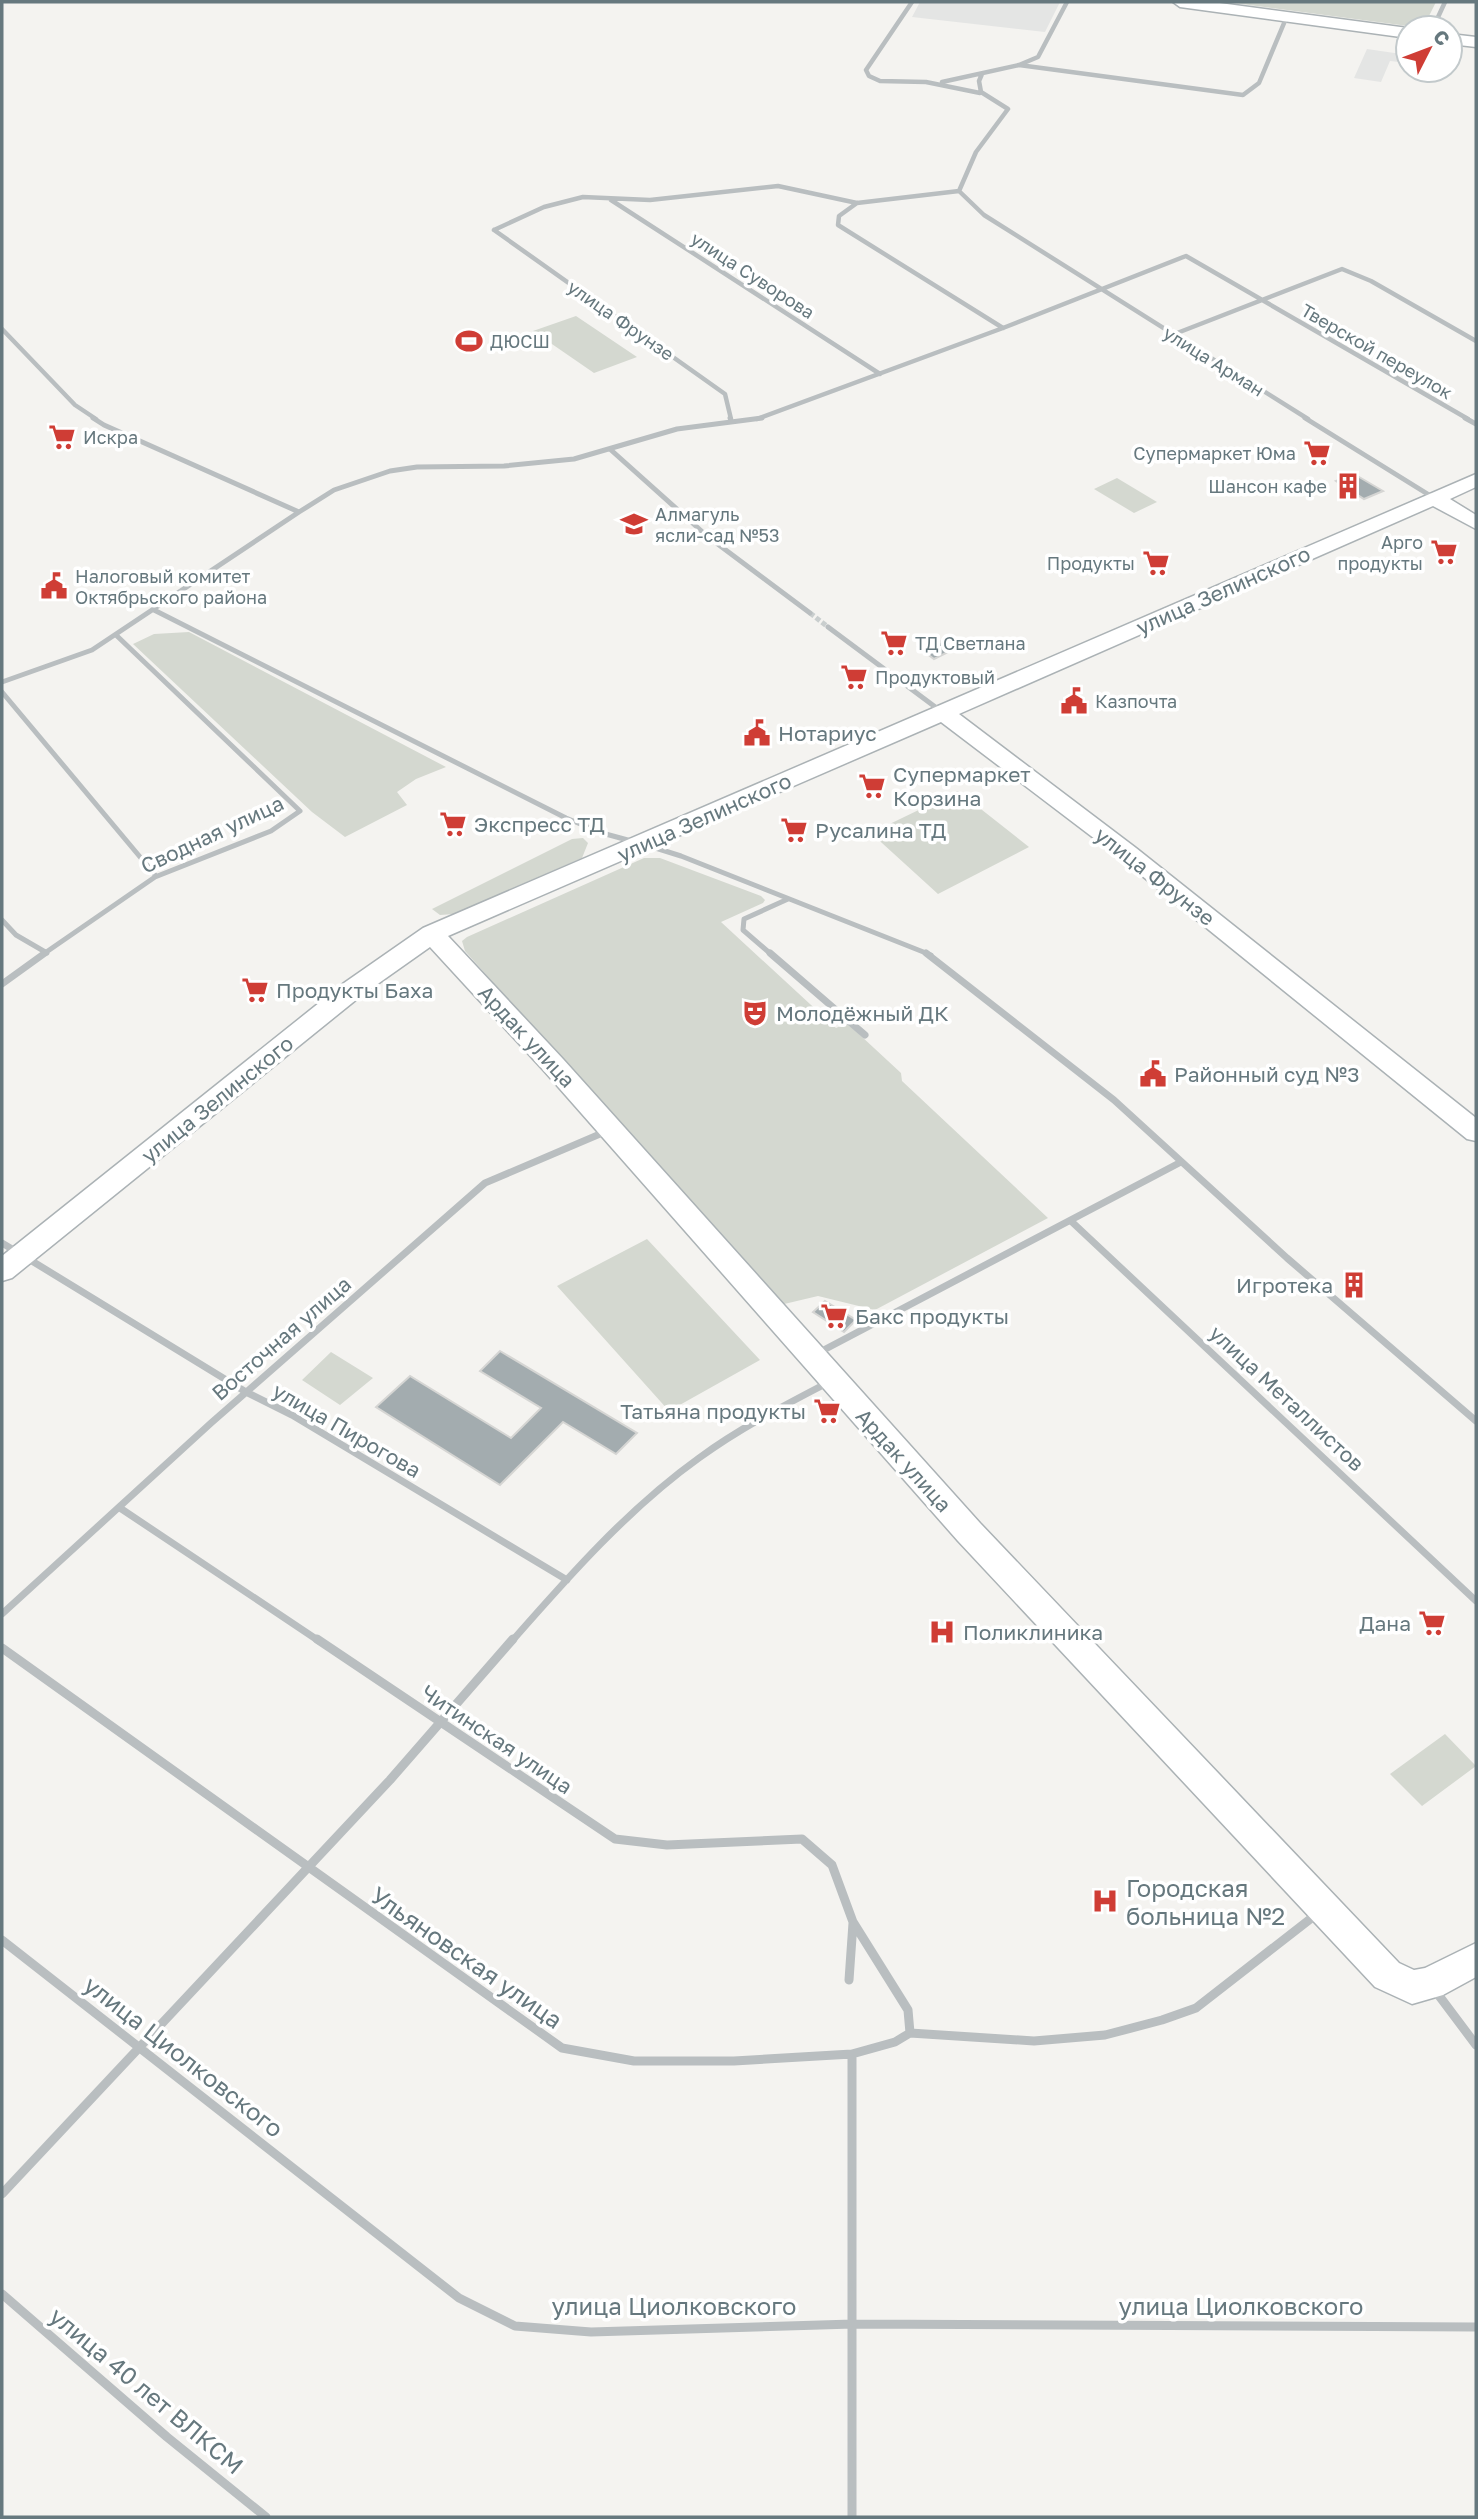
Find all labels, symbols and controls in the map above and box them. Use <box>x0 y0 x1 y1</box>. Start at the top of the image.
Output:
north arrow <box>1394 14 1464 84</box>
text: С <box>1429 25 1455 50</box>
street label: улица Суворова <box>687 227 819 323</box>
street label: улица Фрунзе <box>564 275 678 365</box>
street label: Тверской переулок <box>1297 299 1457 403</box>
street label: улица Арман <box>1160 321 1268 401</box>
sports icon: ДЮСШ <box>454 326 484 356</box>
place label: ДЮСШ <box>490 330 550 352</box>
supermarket icon: Искра <box>47 422 77 452</box>
place label: Искра <box>83 426 138 448</box>
supermarket icon: Супермаркет Юма <box>1302 438 1332 468</box>
place label: Супермаркет Юма <box>1133 442 1296 464</box>
building icon: Шансон кафе <box>1333 471 1363 501</box>
place label: Шансон кафе <box>1208 475 1327 497</box>
place label: Алмагуль ясли-сад №53 <box>655 503 779 546</box>
school or university icon: Алмагуль ясли-сад №53 <box>619 509 649 539</box>
place label: Арго продукты <box>1337 531 1423 574</box>
supermarket icon: Арго продукты <box>1429 537 1459 567</box>
street label: улица Зелинского <box>1132 540 1314 640</box>
supermarket icon: Продукты <box>1141 548 1171 578</box>
place label: Продукты <box>1047 552 1135 574</box>
place label: Налоговый комитет Октябрьского района <box>75 565 267 608</box>
public building icon: Налоговый комитет Октябрьского района <box>39 571 69 601</box>
supermarket icon: ТД Светлана <box>879 628 909 658</box>
place label: ТД Светлана <box>915 632 1026 654</box>
supermarket icon: Продуктовый <box>839 662 869 692</box>
place label: Продуктовый <box>875 666 995 688</box>
public building icon: Казпочта <box>1059 686 1089 716</box>
place label: Казпочта <box>1095 690 1177 712</box>
public building icon: Нотариус <box>742 718 772 748</box>
place label: Нотариус <box>778 720 877 746</box>
place label: Супермаркет Корзина <box>893 761 1031 811</box>
street label: улица Зелинского <box>613 767 795 867</box>
supermarket icon: Супермаркет Корзина <box>857 771 887 801</box>
street label: Сводная улица <box>136 790 288 878</box>
supermarket icon: Экспресс ТД <box>438 809 468 839</box>
place label: Экспресс ТД <box>474 811 605 837</box>
supermarket icon: Русалина ТД <box>779 815 809 845</box>
place label: Русалина ТД <box>815 817 946 843</box>
street label: улица Фрунзе <box>1090 821 1220 931</box>
supermarket icon: Продукты Баха <box>240 975 270 1005</box>
place label: Продукты Баха <box>276 977 433 1003</box>
street label: Ардак улица <box>473 979 581 1093</box>
theatre icon: Молодёжный ДК <box>740 998 770 1028</box>
place label: Молодёжный ДК <box>776 1000 949 1026</box>
street label: улица Зелинского <box>136 1030 298 1168</box>
public building icon: Районный суд №3 <box>1138 1059 1168 1089</box>
place label: Районный суд №3 <box>1174 1061 1359 1087</box>
street label: Восточная улица <box>206 1270 356 1406</box>
building icon: Игротека <box>1339 1270 1369 1300</box>
place label: Игротека <box>1236 1272 1333 1298</box>
supermarket icon: Бакс продукты <box>819 1301 849 1331</box>
place label: Бакс продукты <box>855 1303 1009 1329</box>
street label: улица Металлистов <box>1204 1320 1370 1476</box>
street label: улица Пирогова <box>268 1377 426 1483</box>
supermarket icon: Татьяна продукты <box>812 1396 842 1426</box>
place label: Татьяна продукты <box>620 1398 806 1424</box>
street label: Ардак улица <box>851 1403 957 1517</box>
supermarket icon: Дана <box>1417 1608 1447 1638</box>
place label: Дана <box>1359 1610 1411 1636</box>
hospital icon: Поликлиника <box>927 1617 957 1647</box>
place label: Поликлиника <box>963 1619 1103 1645</box>
street label: Читинская улица <box>416 1679 578 1799</box>
place label: Городская больница №2 <box>1126 1873 1285 1930</box>
street label: Ульяновская улица <box>366 1880 568 2034</box>
hospital icon: Городская больница №2 <box>1090 1886 1120 1916</box>
street label: улица Циолковского <box>79 1969 289 2143</box>
street label: улица Циолковского <box>552 2291 796 2320</box>
street label: улица Циолковского <box>1119 2291 1363 2320</box>
street label: улица 40 лет ВЛКСМ <box>44 2301 250 2479</box>

